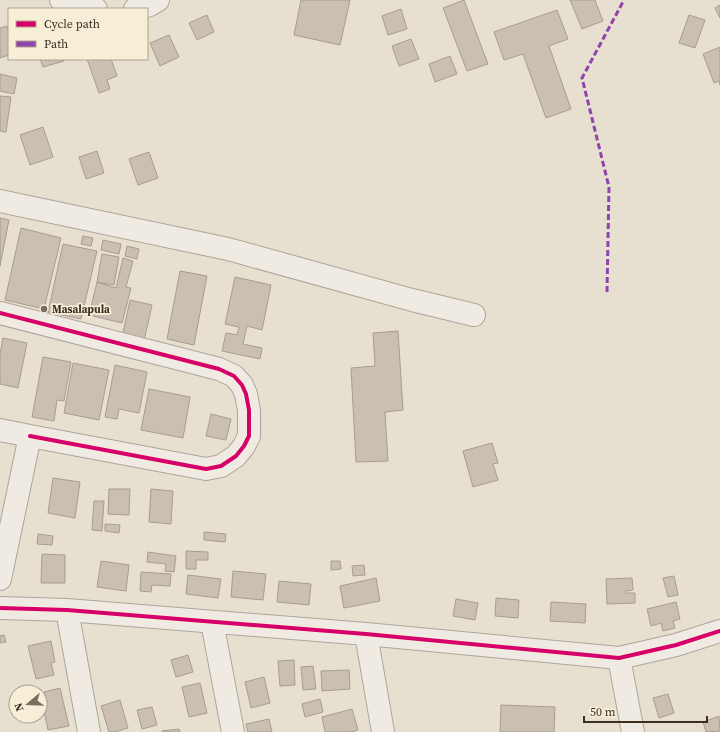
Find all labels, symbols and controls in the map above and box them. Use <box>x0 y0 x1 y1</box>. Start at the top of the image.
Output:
legend <box>8 8 148 60</box>
text: Cycle path <box>44 16 100 32</box>
text: Path <box>44 36 68 52</box>
place label: Masalapula <box>52 302 110 317</box>
marker: Masalapula <box>39 304 49 314</box>
north arrow <box>8 684 48 724</box>
scale bar <box>584 698 707 724</box>
text: N <box>11 701 27 713</box>
text: 50 m <box>590 704 616 720</box>

